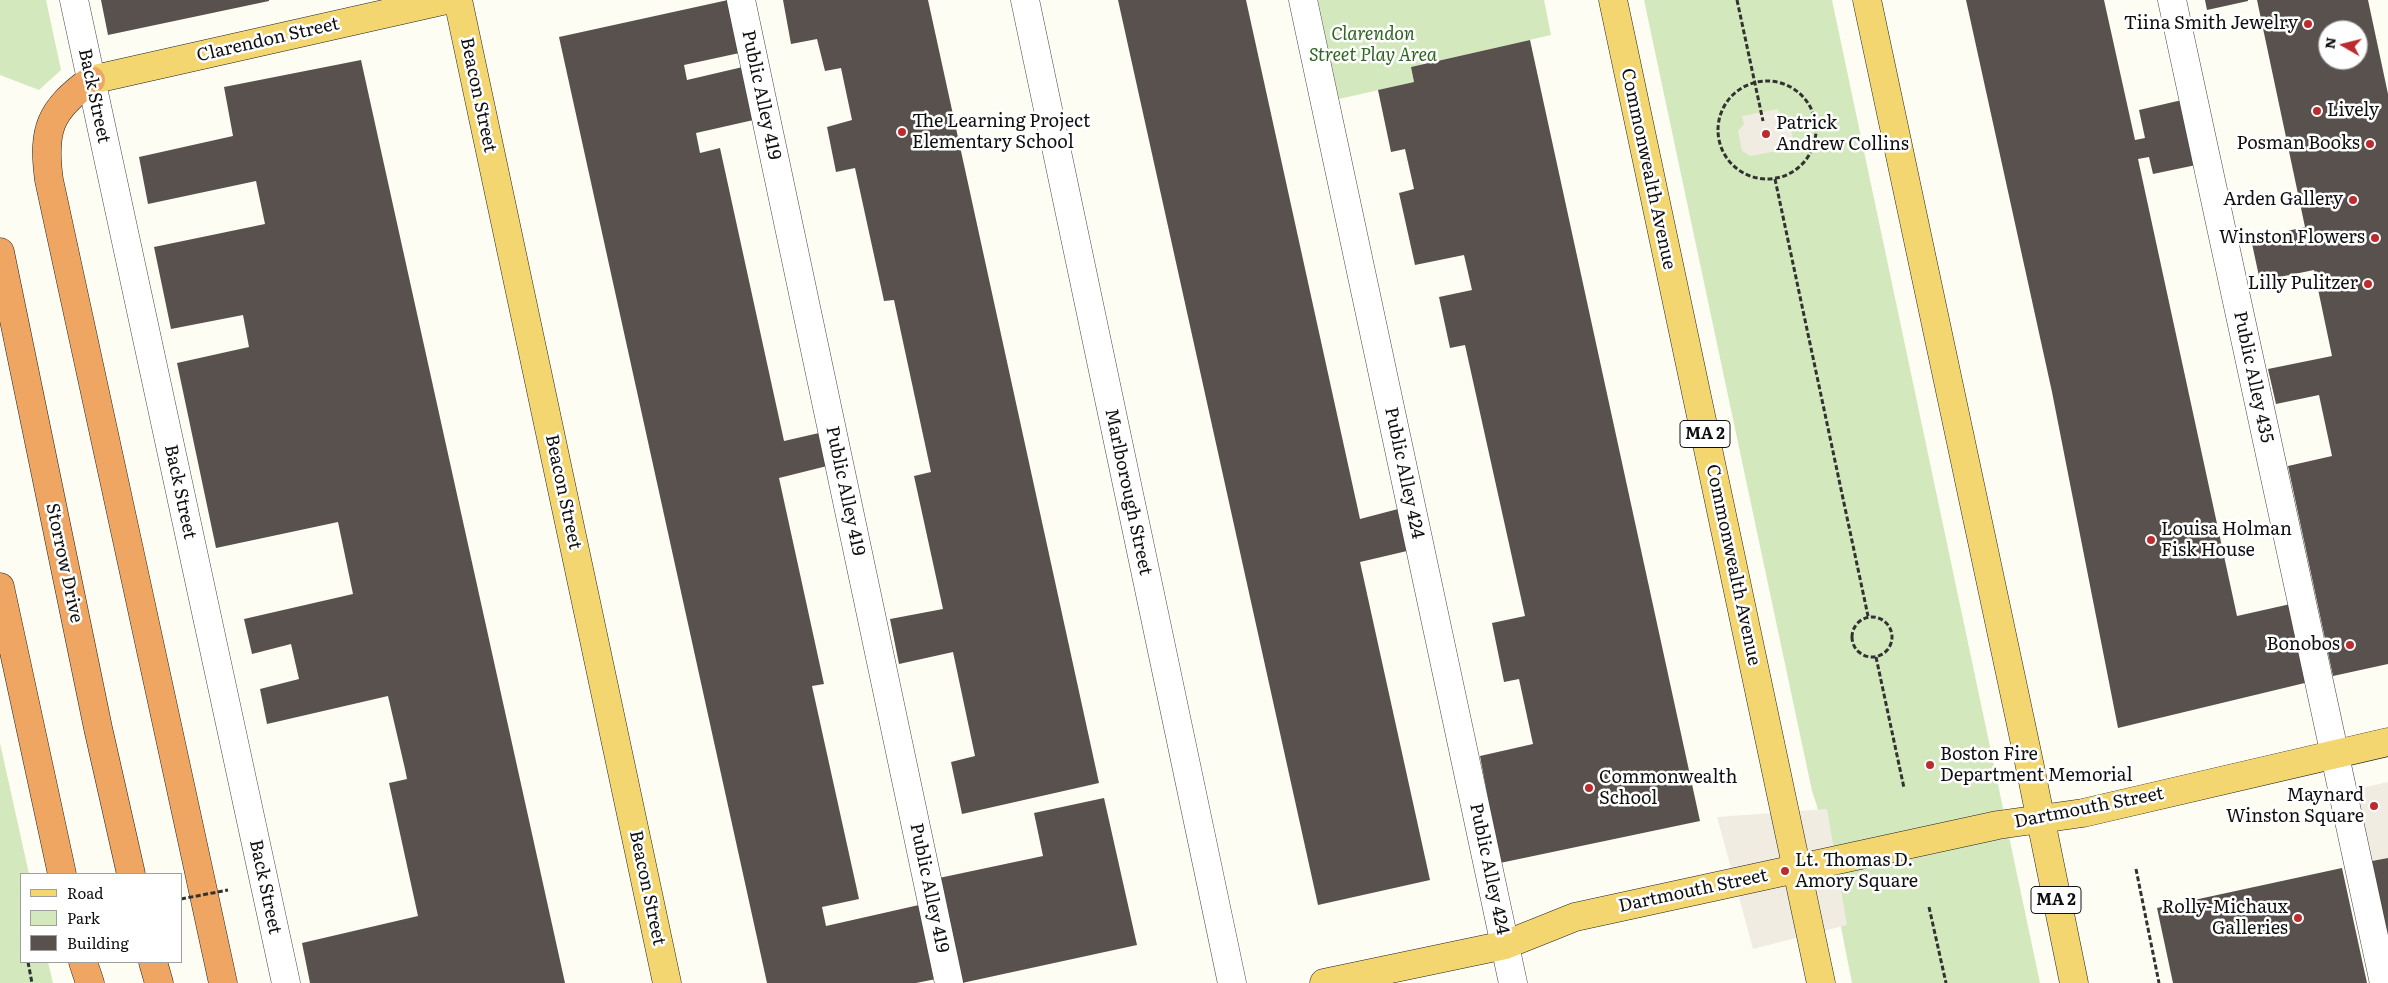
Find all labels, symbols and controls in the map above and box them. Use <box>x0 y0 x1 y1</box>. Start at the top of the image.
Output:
street label: Clarendon Street <box>195 13 341 67</box>
place label: Tiina Smith Jewelry <box>2124 13 2298 35</box>
marker: Tiina Smith Jewelry <box>2302 18 2314 30</box>
north arrow <box>2318 20 2368 70</box>
park label: Clarendon Street Play Area <box>1309 24 1437 66</box>
street label: Public Alley 419 <box>737 28 785 162</box>
street label: Beacon Street <box>455 35 501 155</box>
text: N <box>2318 36 2340 50</box>
street label: Back Street <box>73 47 115 145</box>
street label: Commonwealth Avenue <box>1616 66 1680 272</box>
place label: Lively <box>2327 100 2379 122</box>
marker: Lively <box>2311 105 2323 117</box>
place label: The Learning Project Elementary School <box>912 111 1090 154</box>
place label: Patrick Andrew Collins <box>1776 113 1909 156</box>
marker: The Learning Project Elementary School <box>896 126 908 138</box>
marker: Patrick Andrew Collins <box>1760 128 1772 140</box>
place label: Posman Books <box>2236 133 2360 155</box>
marker: Posman Books <box>2364 138 2376 150</box>
place label: Arden Gallery <box>2223 189 2343 211</box>
marker: Arden Gallery <box>2347 194 2359 206</box>
place label: Winston Flowers <box>2219 227 2365 249</box>
marker: Winston Flowers <box>2369 232 2381 244</box>
place label: Lilly Pulitzer <box>2248 273 2358 295</box>
marker: Lilly Pulitzer <box>2362 278 2374 290</box>
street label: Public Alley 435 <box>2229 309 2277 445</box>
street label: Public Alley 424 <box>1379 405 1429 541</box>
street label: Marlborough Street <box>1100 407 1156 577</box>
road number: MA 2 <box>1680 420 1730 448</box>
street label: Public Alley 419 <box>821 424 869 558</box>
street label: Beacon Street <box>540 432 586 552</box>
street label: Back Street <box>159 443 201 541</box>
street label: Commonwealth Avenue <box>1701 462 1765 668</box>
street label: Storrow Drive <box>41 501 87 625</box>
place label: Louisa Holman Fisk House <box>2161 519 2292 562</box>
marker: Louisa Holman Fisk House <box>2145 534 2157 546</box>
place label: Bonobos <box>2267 634 2340 656</box>
marker: Bonobos <box>2344 639 2356 651</box>
place label: Boston Fire Department Memorial <box>1940 744 2133 786</box>
marker: Boston Fire Department Memorial <box>1924 759 1936 771</box>
place label: Commonwealth School <box>1599 767 1737 810</box>
marker: Commonwealth School <box>1583 782 1595 794</box>
street label: Dartmouth Street <box>2012 783 2166 833</box>
place label: Maynard Winston Square <box>2226 785 2364 828</box>
marker: Maynard Winston Square <box>2368 800 2380 812</box>
street label: Public Alley 424 <box>1464 801 1514 937</box>
street label: Public Alley 419 <box>905 821 953 955</box>
street label: Beacon Street <box>624 828 670 948</box>
street label: Back Street <box>244 838 286 936</box>
place label: Lt. Thomas D. Amory Square <box>1795 850 1918 892</box>
street label: Dartmouth Street <box>1617 865 1769 917</box>
marker: Lt. Thomas D. Amory Square <box>1779 865 1791 877</box>
legend <box>20 873 182 963</box>
text: Road <box>67 881 103 904</box>
road number: MA 2 <box>2031 886 2081 914</box>
place label: Rolly-Michaux Galleries <box>2162 897 2288 940</box>
text: Park <box>67 906 100 929</box>
marker: Rolly-Michaux Galleries <box>2292 912 2304 924</box>
text: Building <box>67 931 129 954</box>

